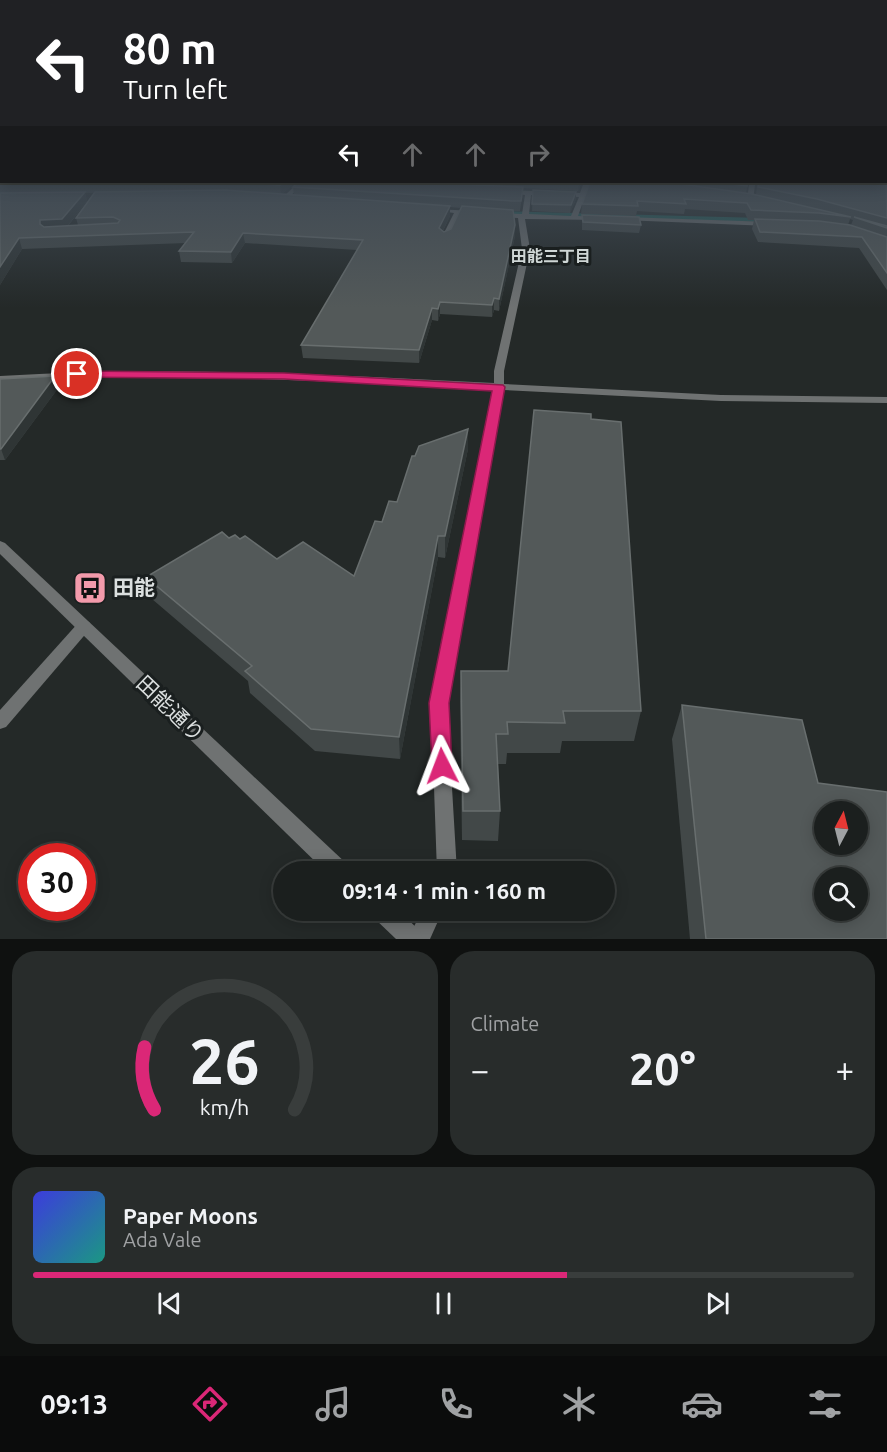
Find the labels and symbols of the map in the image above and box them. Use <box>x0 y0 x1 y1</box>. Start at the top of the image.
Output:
district label: 田能三丁目 <box>511 247 591 265</box>
pin <box>51 348 102 399</box>
bus stop icon: 田能 <box>72 570 108 606</box>
place label: 田能 <box>113 575 155 599</box>
street label: 田能通り <box>132 670 209 746</box>
position arrow <box>410 734 474 798</box>
north arrow <box>814 801 868 855</box>
speed limit sign: 30 <box>18 843 96 921</box>

